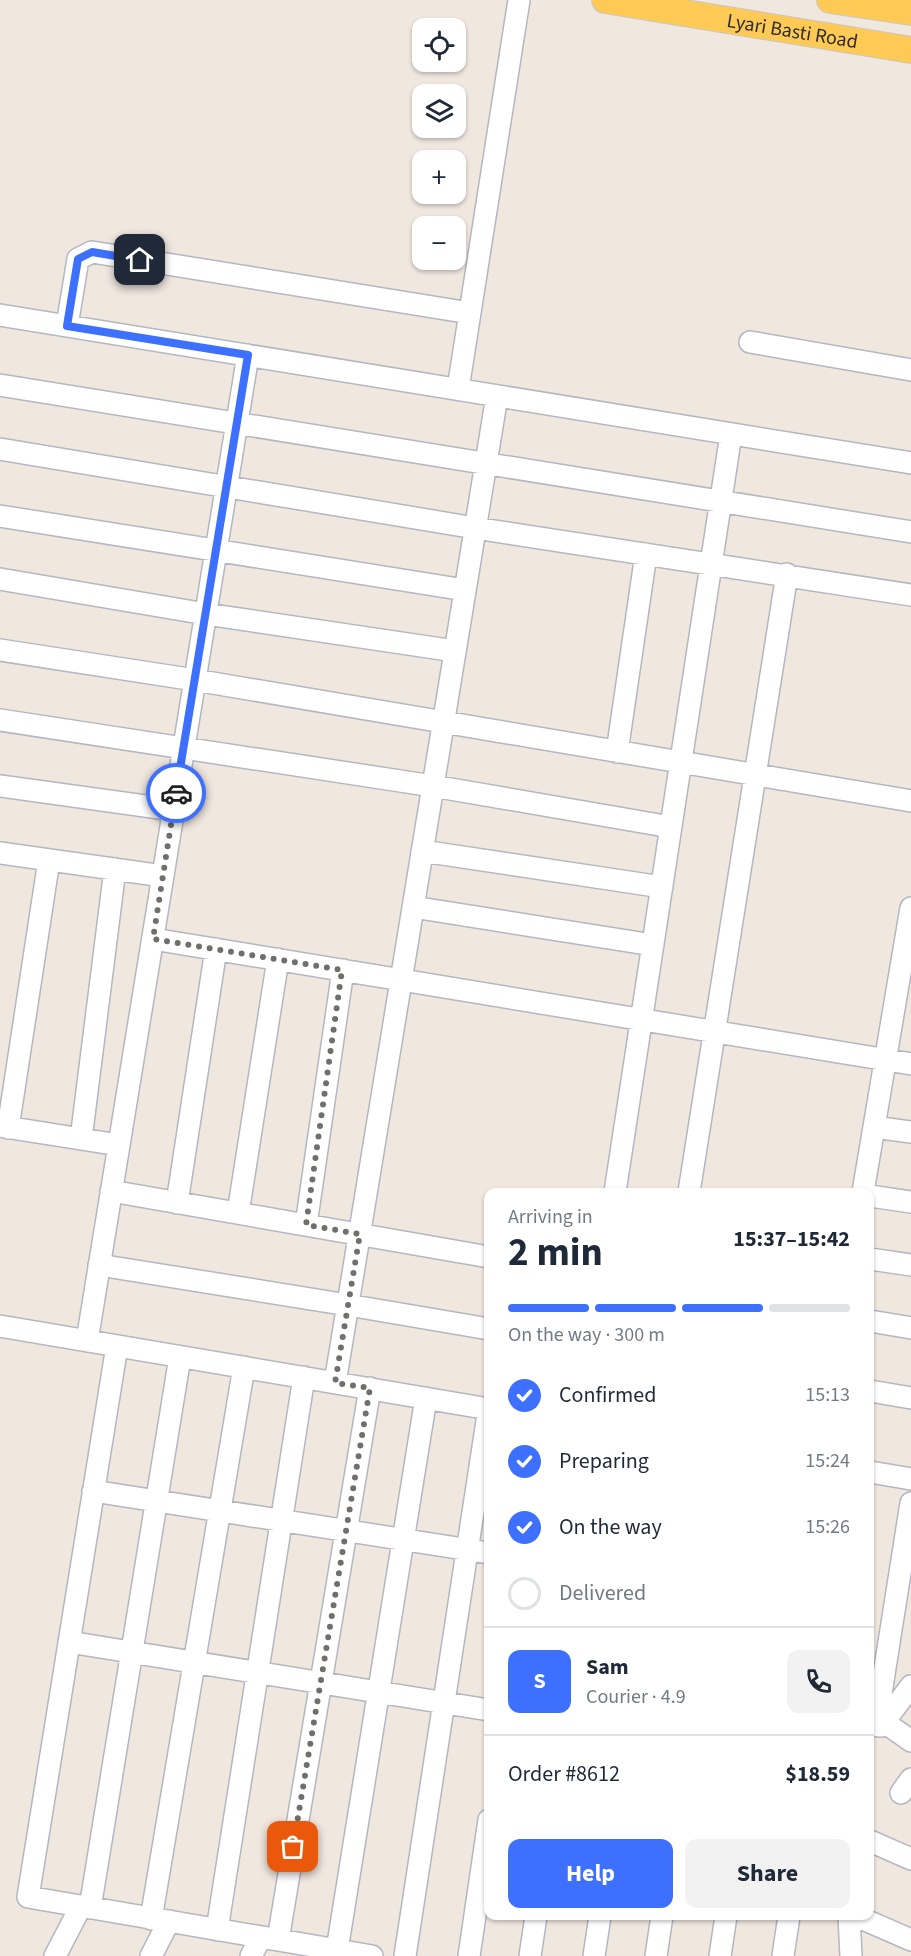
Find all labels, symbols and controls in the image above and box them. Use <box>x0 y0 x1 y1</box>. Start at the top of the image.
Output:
street label: Lyari Basti Road <box>725 7 860 56</box>
map controls <box>412 18 466 270</box>
button: locate <box>412 18 466 72</box>
button: layers <box>412 84 466 138</box>
button: + <box>412 150 466 204</box>
button: − <box>412 216 466 270</box>
pin <box>114 234 165 285</box>
icon: home <box>123 243 156 276</box>
courier <box>146 763 206 823</box>
icon: car <box>160 777 193 810</box>
text: Arriving in <box>508 1203 593 1231</box>
text: 15:37–15:42 <box>733 1223 850 1255</box>
text: 2 min <box>508 1225 603 1281</box>
text: On the way · 300 m <box>508 1321 665 1349</box>
icon: check <box>508 1379 541 1412</box>
text: Confirmed <box>559 1379 656 1411</box>
text: 15:13 <box>805 1381 850 1409</box>
icon: check <box>508 1445 541 1478</box>
text: Preparing <box>559 1445 649 1477</box>
text: 15:24 <box>805 1447 850 1475</box>
icon: check <box>508 1511 541 1544</box>
text: On the way <box>559 1511 662 1543</box>
text: 15:26 <box>805 1513 850 1541</box>
text: Delivered <box>559 1577 646 1609</box>
button: phone <box>787 1650 850 1713</box>
text: Sam <box>586 1651 629 1683</box>
text: S <box>533 1665 546 1697</box>
text: Courier · 4.9 <box>586 1683 686 1711</box>
text: Order #8612 <box>508 1758 620 1790</box>
text: $18.59 <box>785 1758 850 1790</box>
pin <box>267 1821 318 1872</box>
icon: bag <box>276 1830 309 1863</box>
button: Help <box>508 1839 673 1908</box>
button: Share <box>685 1839 850 1908</box>

